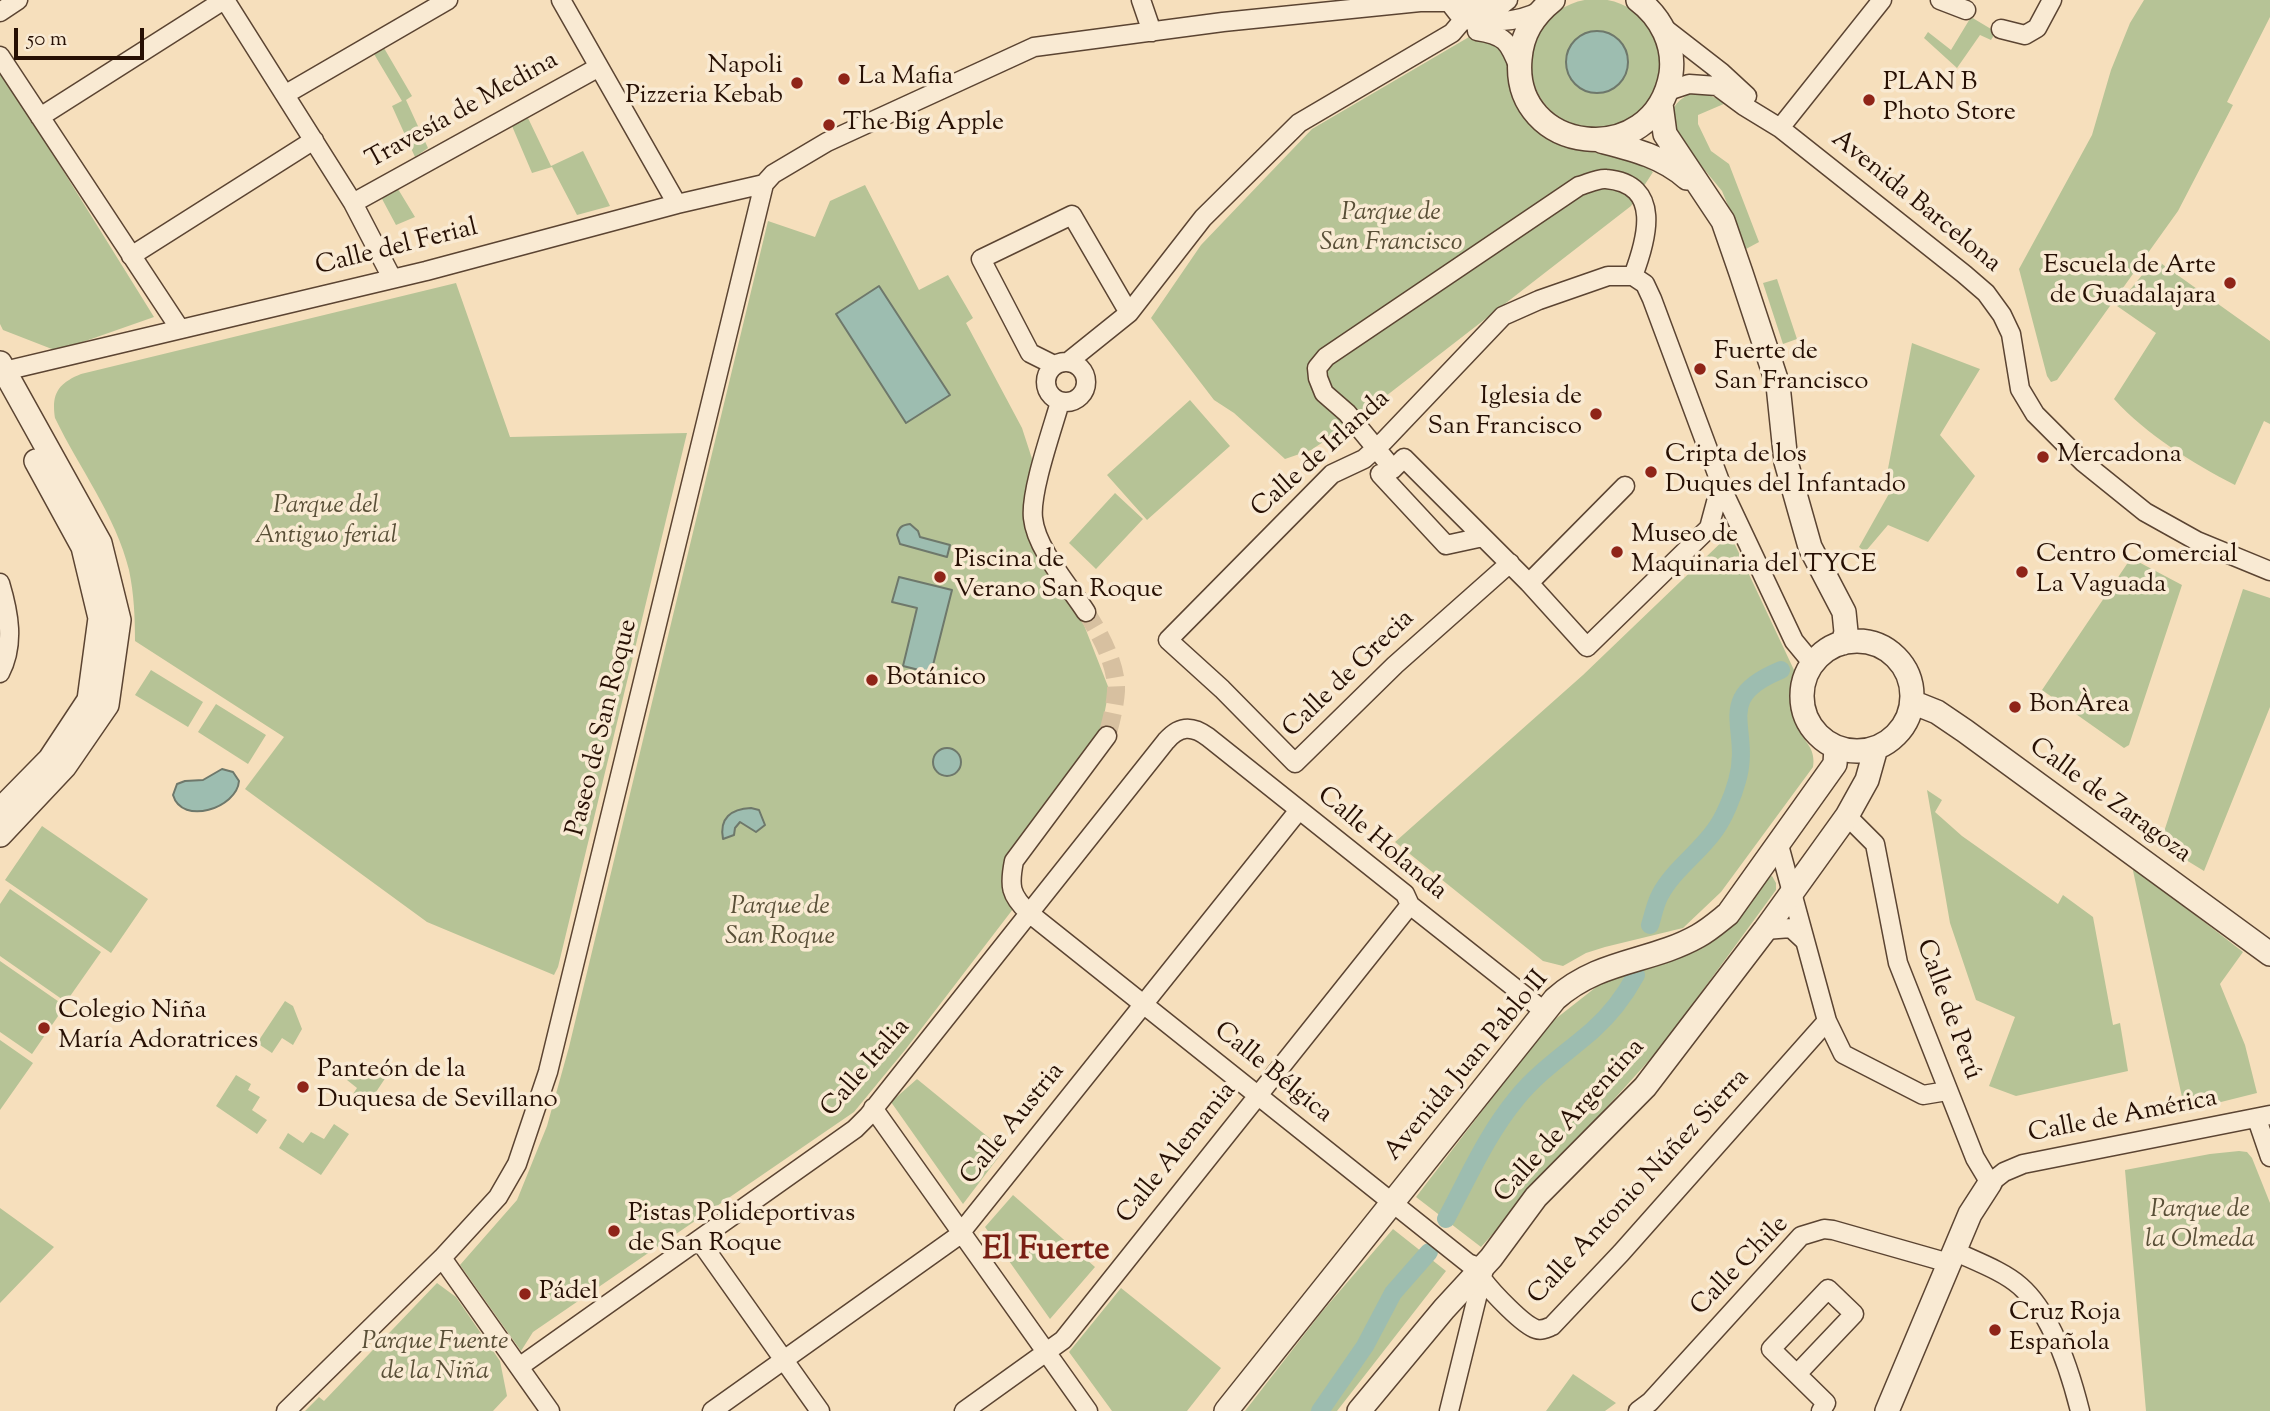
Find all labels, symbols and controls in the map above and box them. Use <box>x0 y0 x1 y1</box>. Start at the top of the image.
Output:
scale bar <box>18 14 147 58</box>
text: 50 m <box>27 25 67 55</box>
street label: Travesía de Medina <box>362 46 564 178</box>
place label: Napoli Pizzeria Kebab <box>625 52 783 114</box>
place label: La Mafia <box>858 63 953 95</box>
place label: PLAN B Photo Store <box>1883 69 2016 130</box>
marker: La Mafia <box>836 71 852 87</box>
marker: Napoli Pizzeria Kebab <box>789 75 805 91</box>
marker: PLAN B Photo Store <box>1861 92 1877 108</box>
place label: The Big Apple <box>843 109 1004 141</box>
marker: The Big Apple <box>821 117 837 133</box>
street label: Avenida Barcelona <box>1824 125 2006 281</box>
park label: Parque de San Francisco <box>1320 199 1462 260</box>
street label: Calle del Ferial <box>313 214 481 284</box>
place label: Escuela de Arte de Guadalajara <box>2043 252 2216 314</box>
marker: Escuela de Arte de Guadalajara <box>2222 275 2238 291</box>
place label: Fuerte de San Francisco <box>1714 338 1869 400</box>
marker: Fuerte de San Francisco <box>1692 361 1708 377</box>
place label: Iglesia de San Francisco <box>1427 383 1582 444</box>
street label: Calle de Irlanda <box>1246 385 1398 525</box>
marker: Iglesia de San Francisco <box>1588 406 1604 422</box>
place label: Cripta de los Duques del Infantado <box>1665 441 1906 503</box>
place label: Mercadona <box>2057 441 2182 473</box>
marker: Mercadona <box>2035 449 2051 465</box>
marker: Cripta de los Duques del Infantado <box>1643 464 1659 480</box>
park label: Parque del Antiguo ferial <box>255 492 397 554</box>
place label: Museo de Maquinaria del TYCE <box>1631 521 1877 582</box>
place label: Centro Comercial La Vaguada <box>2036 541 2238 602</box>
marker: Museo de Maquinaria del TYCE <box>1609 544 1625 560</box>
place label: Piscina de Verano San Roque <box>954 546 1163 608</box>
marker: Centro Comercial La Vaguada <box>2014 564 2030 580</box>
marker: Piscina de Verano San Roque <box>932 569 948 585</box>
street label: Calle de Grecia <box>1278 604 1422 746</box>
street label: Paseo de San Roque <box>562 616 646 840</box>
place label: Botánico <box>886 664 986 696</box>
marker: Botánico <box>864 672 880 688</box>
place label: BonÀrea <box>2029 691 2129 723</box>
marker: BonÀrea <box>2007 699 2023 715</box>
street label: Calle de Zaragoza <box>2022 733 2196 871</box>
street label: Calle Holanda <box>1310 782 1452 908</box>
park label: Parque de San Roque <box>725 893 835 954</box>
street label: Calle de Perú <box>1907 936 1987 1084</box>
street label: Avenida Juan Pablo II <box>1379 965 1557 1169</box>
place label: Colegio Niña María Adoratrices <box>58 997 258 1058</box>
street label: Calle Italia <box>816 1013 918 1125</box>
street label: Calle Bélgica <box>1206 1017 1338 1131</box>
marker: Colegio Niña María Adoratrices <box>36 1020 52 1036</box>
street label: Calle de Argentina <box>1489 1033 1653 1211</box>
place label: Panteón de la Duquesa de Sevillano <box>317 1056 558 1118</box>
street label: Calle Austria <box>955 1058 1073 1192</box>
street label: Calle Antonio Núñez Sierra <box>1523 1064 1757 1312</box>
street label: Calle Alemania <box>1111 1077 1245 1231</box>
marker: Panteón de la Duquesa de Sevillano <box>295 1079 311 1095</box>
street label: Calle de América <box>2026 1084 2220 1152</box>
park label: Parque de la Olmeda <box>2145 1196 2255 1258</box>
place label: Pistas Polideportivas de San Roque <box>628 1200 855 1262</box>
street label: Calle Chile <box>1686 1210 1796 1324</box>
marker: Pistas Polideportivas de San Roque <box>606 1223 622 1239</box>
district label: El Fuerte <box>982 1232 1110 1272</box>
place label: Pádel <box>539 1278 599 1310</box>
marker: Pádel <box>517 1286 533 1302</box>
place label: Cruz Roja Española <box>2009 1299 2121 1360</box>
marker: Cruz Roja Española <box>1987 1322 2003 1338</box>
park label: Parque Fuente de la Niña <box>362 1328 508 1390</box>

